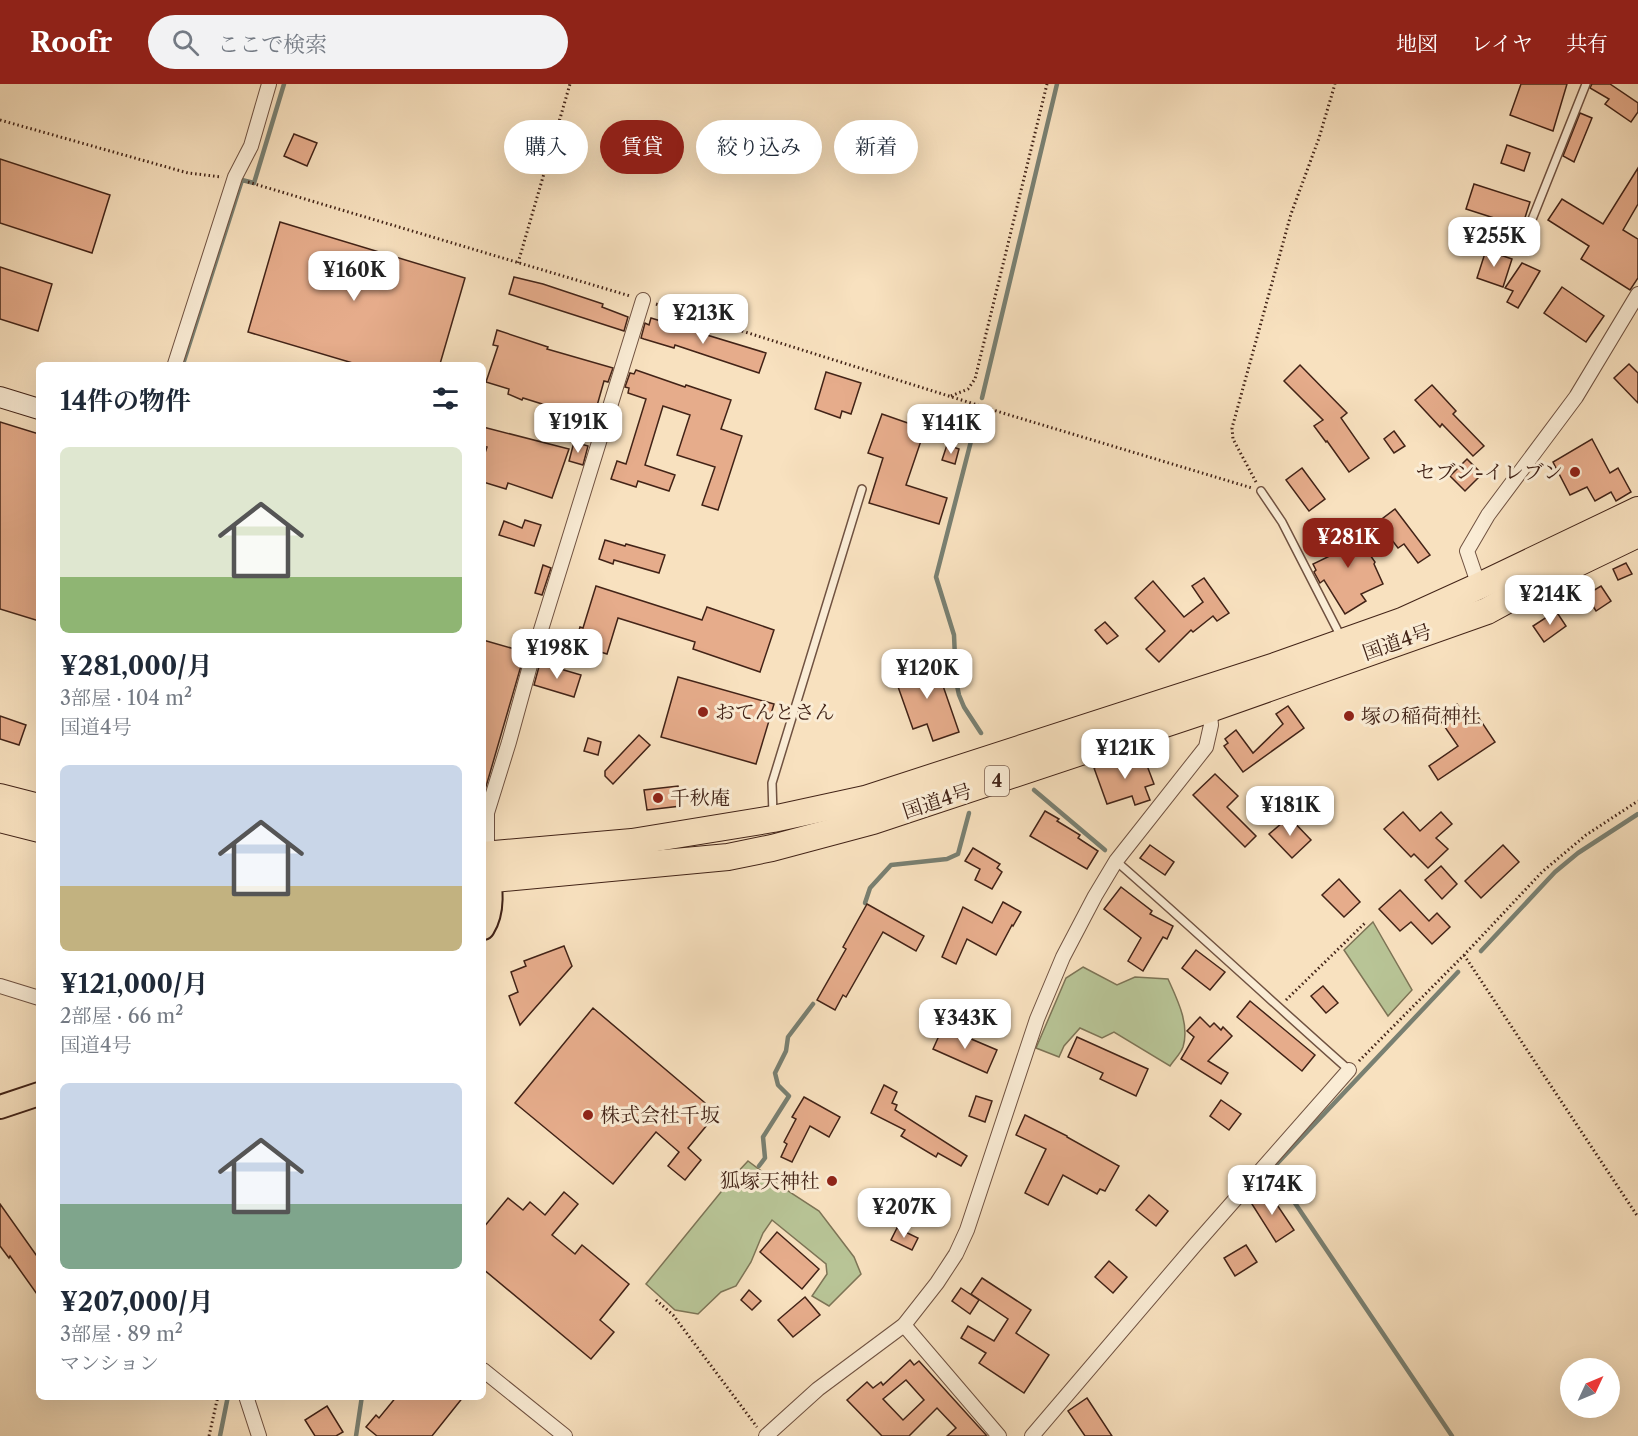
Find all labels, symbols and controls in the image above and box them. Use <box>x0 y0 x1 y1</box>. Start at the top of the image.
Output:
search box <box>148 15 568 69</box>
text: Roofr <box>30 25 112 59</box>
icon: search <box>169 26 202 59</box>
text: ここで検索 <box>217 31 327 58</box>
text: 地図 <box>1396 31 1438 56</box>
text: レイヤ <box>1471 31 1533 56</box>
text: 共有 <box>1566 31 1608 56</box>
chip: 購入 <box>504 120 588 174</box>
chip: 賃貸 <box>600 120 684 174</box>
chip: 絞り込み <box>696 120 822 174</box>
chip: 新着 <box>834 120 918 174</box>
pin: ¥255K <box>1452 217 1536 268</box>
text: ¥255K <box>1462 224 1526 248</box>
pin: ¥160K <box>312 251 396 302</box>
text: ¥160K <box>322 258 386 282</box>
pin: ¥213K <box>661 294 745 345</box>
text: ¥213K <box>672 301 734 325</box>
icon: filters <box>429 382 462 415</box>
text: 14件の物件 <box>60 385 191 417</box>
pin: ¥191K <box>536 403 620 454</box>
pin: ¥141K <box>909 404 993 455</box>
text: ¥191K <box>548 410 608 434</box>
text: ¥141K <box>921 411 981 435</box>
place label: セブン-イレブン <box>1415 460 1563 484</box>
marker: セブン-イレブン <box>1568 465 1582 479</box>
icon: home <box>207 486 315 594</box>
pin: ¥281K <box>1306 518 1390 569</box>
text: ¥281K <box>1317 525 1379 549</box>
pin: ¥214K <box>1508 575 1592 626</box>
text: ¥214K <box>1519 582 1581 606</box>
street label: 国道4号 <box>1359 619 1435 665</box>
pin: ¥198K <box>515 629 599 680</box>
text: ¥198K <box>526 636 588 660</box>
pin: ¥120K <box>885 649 969 700</box>
text: ¥281,000/月 <box>60 650 213 682</box>
text: ¥120K <box>895 656 959 680</box>
text: 3部屋 · 104 m² <box>60 686 192 710</box>
place label: おてんとさん <box>715 700 835 724</box>
place label: 塚の稲荷神社 <box>1361 704 1481 728</box>
marker: おてんとさん <box>696 705 710 719</box>
marker: 塚の稲荷神社 <box>1342 709 1356 723</box>
text: 国道4号 <box>60 715 132 739</box>
pin: ¥121K <box>1083 729 1167 780</box>
text: ¥121K <box>1095 736 1155 760</box>
road number: 4 <box>985 766 1009 796</box>
street label: 国道4号 <box>899 779 975 823</box>
place label: 千秋庵 <box>670 786 730 810</box>
pin: ¥181K <box>1248 786 1332 837</box>
marker: 千秋庵 <box>651 791 665 805</box>
text: ¥181K <box>1260 793 1320 817</box>
icon: home <box>207 804 315 912</box>
text: ¥121,000/月 <box>60 968 208 1000</box>
pin: ¥343K <box>923 999 1007 1050</box>
text: 2部屋 · 66 m² <box>60 1004 183 1028</box>
text: ¥343K <box>933 1006 997 1030</box>
text: 国道4号 <box>60 1033 132 1057</box>
place label: 株式会社千坂 <box>600 1103 720 1127</box>
marker: 株式会社千坂 <box>581 1108 595 1122</box>
icon: home <box>207 1122 315 1230</box>
pin: ¥174K <box>1230 1165 1314 1216</box>
place label: 狐塚天神社 <box>720 1169 820 1193</box>
text: ¥174K <box>1242 1172 1302 1196</box>
marker: 狐塚天神社 <box>825 1174 839 1188</box>
pin: ¥207K <box>862 1188 946 1239</box>
text: ¥207K <box>872 1195 936 1219</box>
text: ¥207,000/月 <box>60 1286 214 1318</box>
text: 3部屋 · 89 m² <box>60 1322 183 1346</box>
text: マンション <box>60 1351 159 1375</box>
north arrow <box>1560 1358 1620 1418</box>
map controls <box>1560 1358 1620 1418</box>

